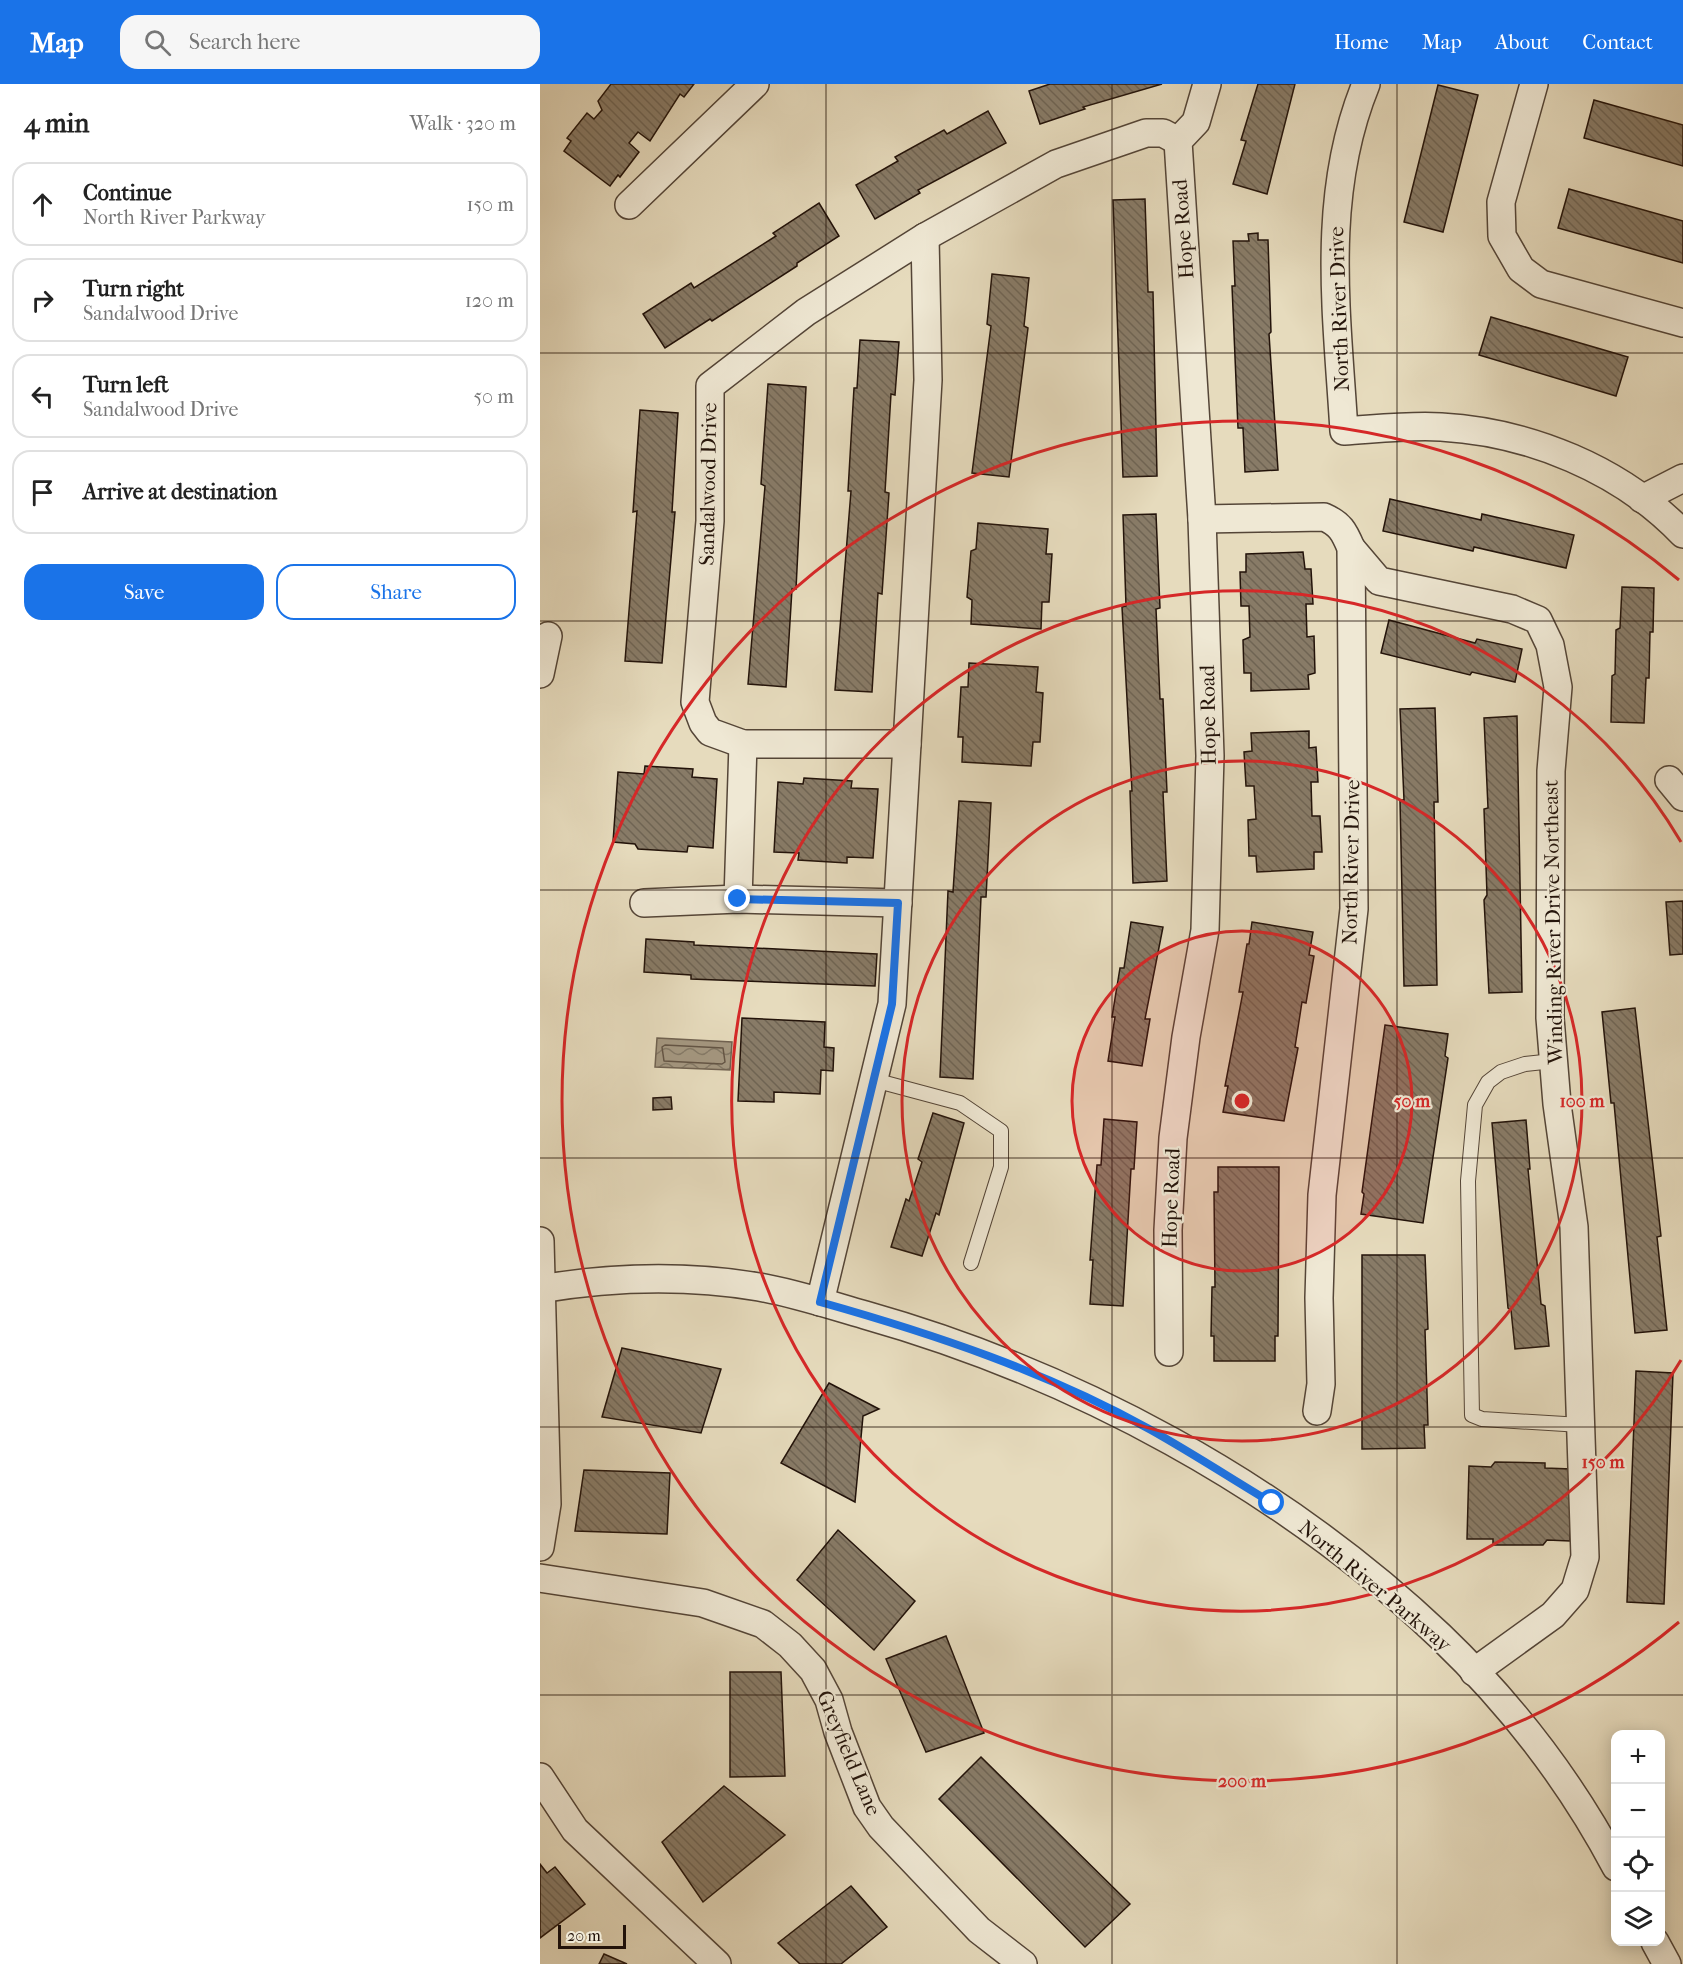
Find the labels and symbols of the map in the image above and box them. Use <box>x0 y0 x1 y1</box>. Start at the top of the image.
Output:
street label: Hope Road <box>1168 178 1198 280</box>
street label: North River Drive <box>1324 226 1354 392</box>
street label: Sandalwood Drive <box>695 402 721 566</box>
street label: Hope Road <box>1195 664 1221 765</box>
street label: North River Drive <box>1338 779 1364 945</box>
street label: Winding River Drive Northeast <box>1539 779 1568 1066</box>
route end <box>724 885 750 911</box>
centre of rings <box>1232 1091 1252 1111</box>
text: 50 m <box>1394 1091 1431 1112</box>
text: 100 m <box>1559 1091 1606 1112</box>
street label: Hope Road <box>1157 1147 1185 1248</box>
text: 150 m <box>1582 1452 1625 1473</box>
route start <box>1258 1489 1284 1515</box>
street label: North River Parkway <box>1294 1515 1457 1657</box>
street label: Greyfield Lane <box>812 1687 886 1819</box>
text: 200 m <box>1218 1771 1267 1792</box>
scale bar <box>558 1922 626 1950</box>

